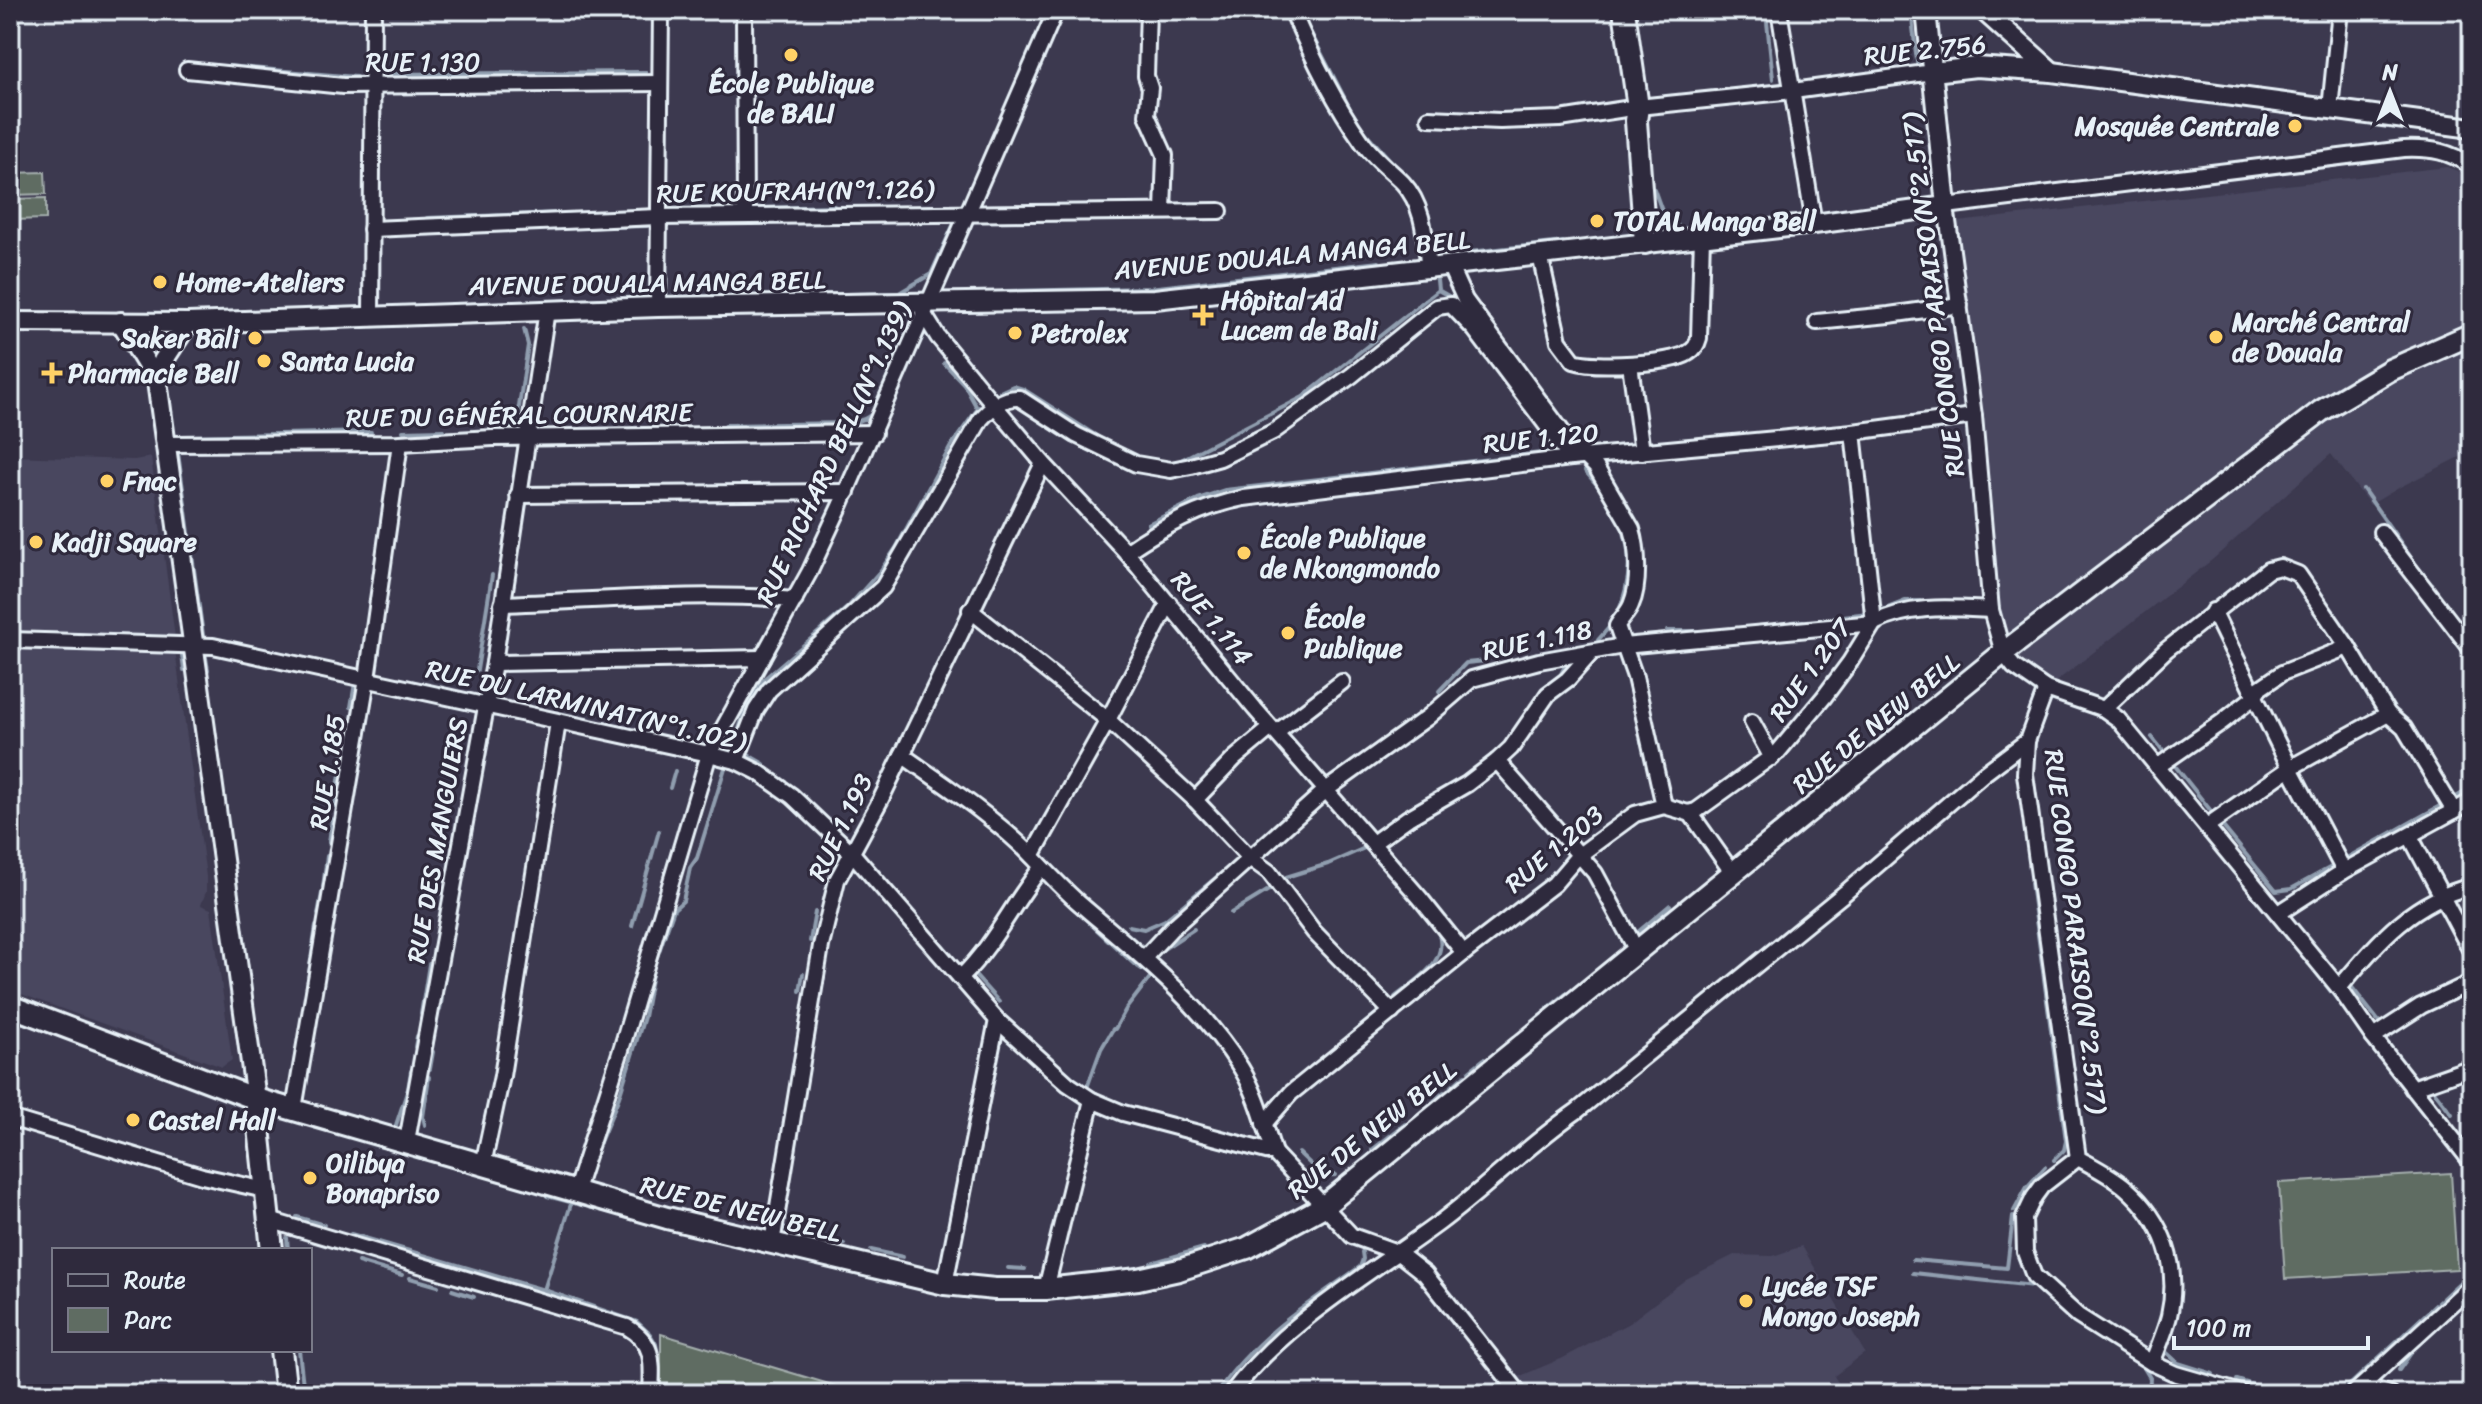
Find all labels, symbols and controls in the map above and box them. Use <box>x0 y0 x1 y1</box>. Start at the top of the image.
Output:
street label: RUE 2.756 <box>1862 21 1988 79</box>
street label: RUE 1.130 <box>365 39 481 85</box>
marker: École Publique de BALI <box>782 46 800 64</box>
north arrow <box>2350 52 2430 132</box>
text: N <box>2381 53 2398 92</box>
place label: École Publique de BALI <box>708 60 874 136</box>
place label: Mosquée Centrale <box>2074 103 2279 149</box>
street label: RUE CONGO PARAISO(N°2.517) <box>1888 109 1978 479</box>
marker: Mosquée Centrale <box>2286 117 2304 135</box>
street label: RUE KOUFRAH(N°1.126) <box>656 166 936 216</box>
place label: TOTAL Manga Bell <box>1613 198 1817 244</box>
marker: TOTAL Manga Bell <box>1588 212 1606 230</box>
street label: AVENUE DOUALA MANGA BELL <box>1111 217 1472 294</box>
street label: AVENUE DOUALA MANGA BELL <box>467 257 826 309</box>
place label: Home-Ateliers <box>176 259 346 305</box>
marker: Home-Ateliers <box>151 273 169 291</box>
place label: Hôpital Ad Lucem de Bali <box>1221 277 1379 353</box>
street label: RUE RICHARD BELL(N°1.139) <box>742 292 924 612</box>
place label: Marché Central de Douala <box>2231 299 2411 375</box>
marker: Hôpital Ad Lucem de Bali <box>1192 304 1214 326</box>
place label: Petrolex <box>1031 310 1129 356</box>
place label: Saker Bali <box>120 315 241 361</box>
marker: Petrolex <box>1006 324 1024 342</box>
marker: Marché Central de Douala <box>2207 328 2225 346</box>
marker: Saker Bali <box>246 329 264 347</box>
place label: Santa Lucia <box>279 338 415 384</box>
place label: Pharmacie Bell <box>68 350 241 396</box>
marker: Santa Lucia <box>255 352 273 370</box>
marker: Pharmacie Bell <box>43 364 61 382</box>
street label: RUE DU GÉNÉRAL COURNARIE <box>345 389 694 441</box>
street label: RUE 1.120 <box>1481 409 1601 467</box>
place label: Fnac <box>122 458 177 504</box>
marker: Fnac <box>98 472 116 490</box>
place label: École Publique de Nkongmondo <box>1260 515 1441 591</box>
place label: Kadji Square <box>51 519 198 565</box>
marker: Kadji Square <box>27 533 45 551</box>
marker: École Publique de Nkongmondo <box>1235 544 1253 562</box>
street label: RUE 1.114 <box>1159 560 1265 676</box>
place label: École Publique <box>1304 595 1403 671</box>
street label: RUE 1.118 <box>1478 606 1596 674</box>
street label: RUE 1.207 <box>1756 606 1865 732</box>
marker: École Publique <box>1279 624 1297 642</box>
street label: RUE DE NEW BELL <box>1782 640 1970 806</box>
street label: RUE DU LARMINAT(N°1.102) <box>421 646 752 765</box>
street label: RUE 1.185 <box>295 711 359 833</box>
street label: RUE DES MANGUIERS <box>393 713 481 967</box>
street label: RUE CONGO PARAISO(N°2.517) <box>2031 747 2121 1117</box>
street label: RUE 1.193 <box>794 765 886 889</box>
street label: RUE 1.203 <box>1494 793 1614 905</box>
street label: RUE DE NEW BELL <box>1277 1049 1467 1211</box>
place label: Castel Hall <box>148 1097 277 1143</box>
marker: Castel Hall <box>124 1111 142 1129</box>
place label: Oilibya Bonapriso <box>326 1140 440 1216</box>
street label: RUE DE NEW BELL <box>636 1162 846 1256</box>
marker: Oilibya Bonapriso <box>301 1169 319 1187</box>
legend <box>52 1248 312 1352</box>
text: Route <box>124 1259 186 1301</box>
place label: Lycée TSF Mongo Joseph <box>1761 1263 1920 1339</box>
marker: Lycée TSF Mongo Joseph <box>1737 1292 1755 1310</box>
text: Parc <box>124 1299 172 1341</box>
scale bar <box>2174 1300 2368 1350</box>
text: 100 m <box>2186 1307 2251 1349</box>

